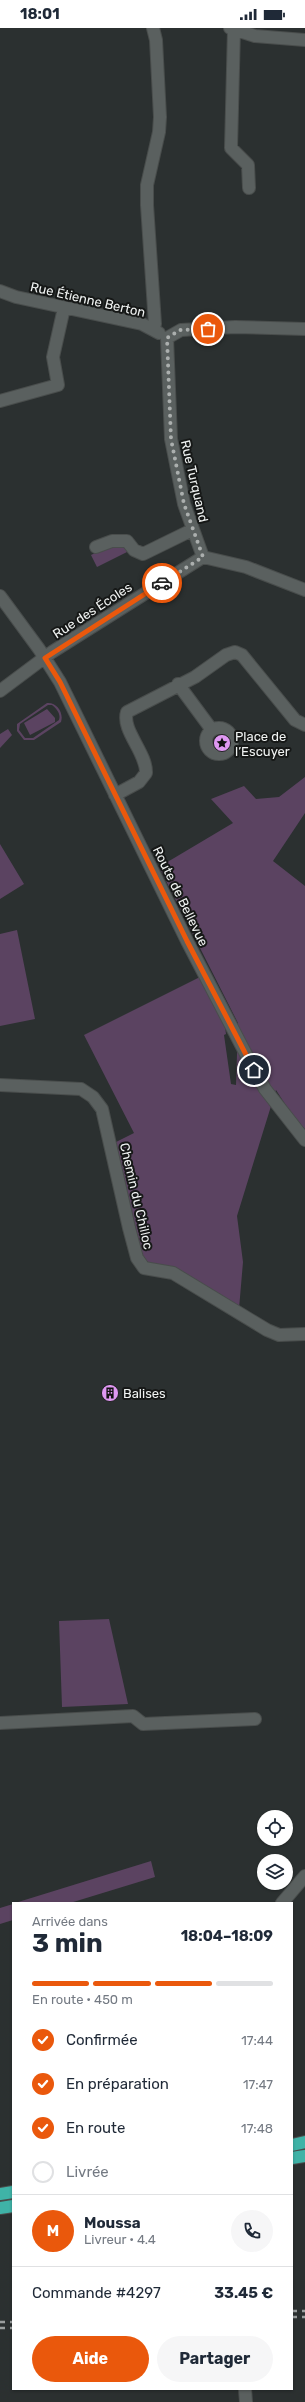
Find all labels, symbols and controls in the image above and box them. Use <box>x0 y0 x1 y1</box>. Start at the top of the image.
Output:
text: 18:01 <box>20 5 60 23</box>
street label: Rue Étienne Berton <box>29 279 147 320</box>
pin <box>191 312 225 346</box>
icon: bag <box>197 318 219 340</box>
street label: Rue Turquand <box>178 439 211 524</box>
courier <box>142 563 182 603</box>
icon: car <box>151 572 173 594</box>
street label: Rue des Écoles <box>50 579 135 642</box>
place label: Place de l’Escuyer <box>235 729 290 759</box>
place icon: Place de l’Escuyer <box>212 733 232 753</box>
street label: Route de Bellevue <box>150 844 211 949</box>
pin <box>237 1053 271 1087</box>
icon: home <box>243 1059 265 1081</box>
street label: Chemin du Chilloc <box>117 1141 156 1251</box>
building icon: Balises <box>100 1383 120 1403</box>
place label: Balises <box>123 1386 166 1401</box>
map controls <box>257 1810 293 1890</box>
button: locate <box>257 1810 293 1846</box>
button: layers <box>257 1854 293 1890</box>
text: Arrivée dans <box>32 1914 108 1929</box>
text: 18:04–18:09 <box>181 1927 273 1945</box>
text: 3 min <box>32 1928 103 1959</box>
text: En route · 450 m <box>32 1992 133 2007</box>
icon: check <box>32 2029 54 2051</box>
text: Confirmée <box>66 2031 138 2049</box>
text: 17:44 <box>241 2033 273 2048</box>
icon: check <box>32 2073 54 2095</box>
text: En préparation <box>66 2075 169 2093</box>
text: 17:47 <box>243 2077 273 2092</box>
icon: check <box>32 2117 54 2139</box>
text: En route <box>66 2119 125 2137</box>
text: 17:48 <box>241 2121 273 2136</box>
text: Livrée <box>66 2163 109 2181</box>
button: phone <box>231 2210 273 2252</box>
text: Moussa <box>84 2214 141 2232</box>
text: M <box>47 2222 59 2240</box>
text: Livreur · 4.4 <box>84 2232 156 2247</box>
text: Commande #4297 <box>32 2284 161 2302</box>
text: 33.45 € <box>214 2284 273 2302</box>
button: Aide <box>32 2336 149 2382</box>
button: Partager <box>157 2336 273 2382</box>

